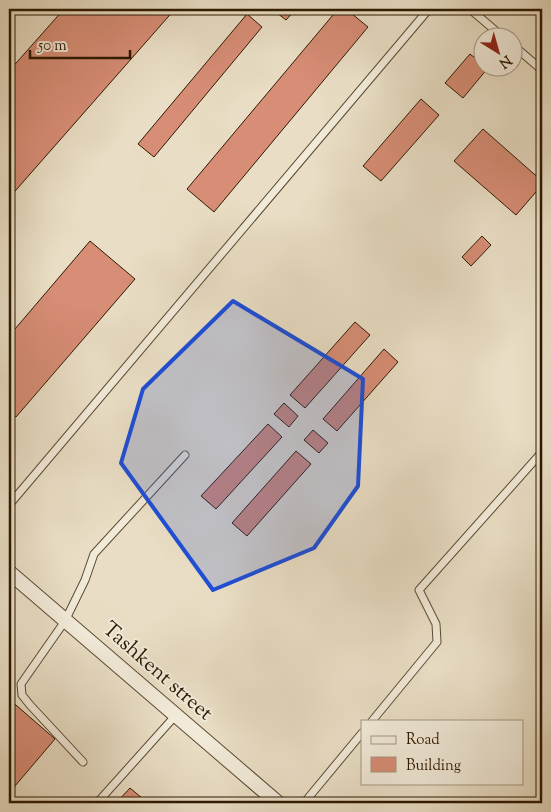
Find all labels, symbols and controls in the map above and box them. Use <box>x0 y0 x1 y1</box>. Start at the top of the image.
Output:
scale bar <box>30 28 130 60</box>
north arrow <box>474 28 524 78</box>
text: 50 m <box>37 36 67 57</box>
text: N <box>494 49 515 72</box>
street label: Tashkent street <box>95 615 219 729</box>
legend <box>361 720 524 784</box>
text: Road <box>406 730 440 751</box>
text: Building <box>406 756 461 777</box>

